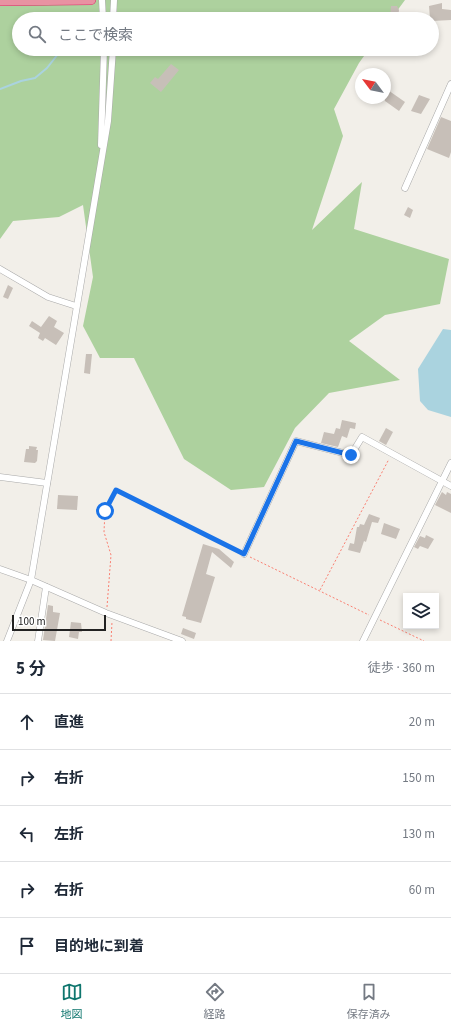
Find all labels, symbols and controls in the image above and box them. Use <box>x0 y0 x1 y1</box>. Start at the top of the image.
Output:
search box <box>12 12 439 56</box>
icon: search <box>26 23 48 45</box>
text: ここで検索 <box>58 25 133 46</box>
north arrow <box>355 68 391 104</box>
route end <box>342 446 360 464</box>
route start <box>96 502 114 520</box>
map controls <box>403 593 439 629</box>
button: layers <box>403 593 439 629</box>
scale bar <box>12 613 106 632</box>
text: 100 m <box>18 614 46 629</box>
text: 5 分 <box>16 657 45 681</box>
text: 徒歩 · 360 m <box>368 659 435 677</box>
icon: ahead <box>16 711 38 733</box>
text: 直進 <box>54 712 84 733</box>
text: 20 m <box>409 713 435 731</box>
icon: right <box>16 767 38 789</box>
text: 右折 <box>54 768 84 789</box>
text: 150 m <box>402 769 435 787</box>
icon: left <box>16 823 38 845</box>
text: 左折 <box>54 824 84 845</box>
text: 130 m <box>402 825 435 843</box>
icon: right <box>16 879 38 901</box>
text: 右折 <box>54 880 84 901</box>
text: 60 m <box>409 881 435 899</box>
icon: arrive <box>16 935 38 957</box>
text: 目的地に到着 <box>54 936 144 957</box>
tab: 地図 <box>61 981 83 1022</box>
tab: 経路 <box>204 981 226 1022</box>
tab: 保存済み <box>347 981 391 1022</box>

